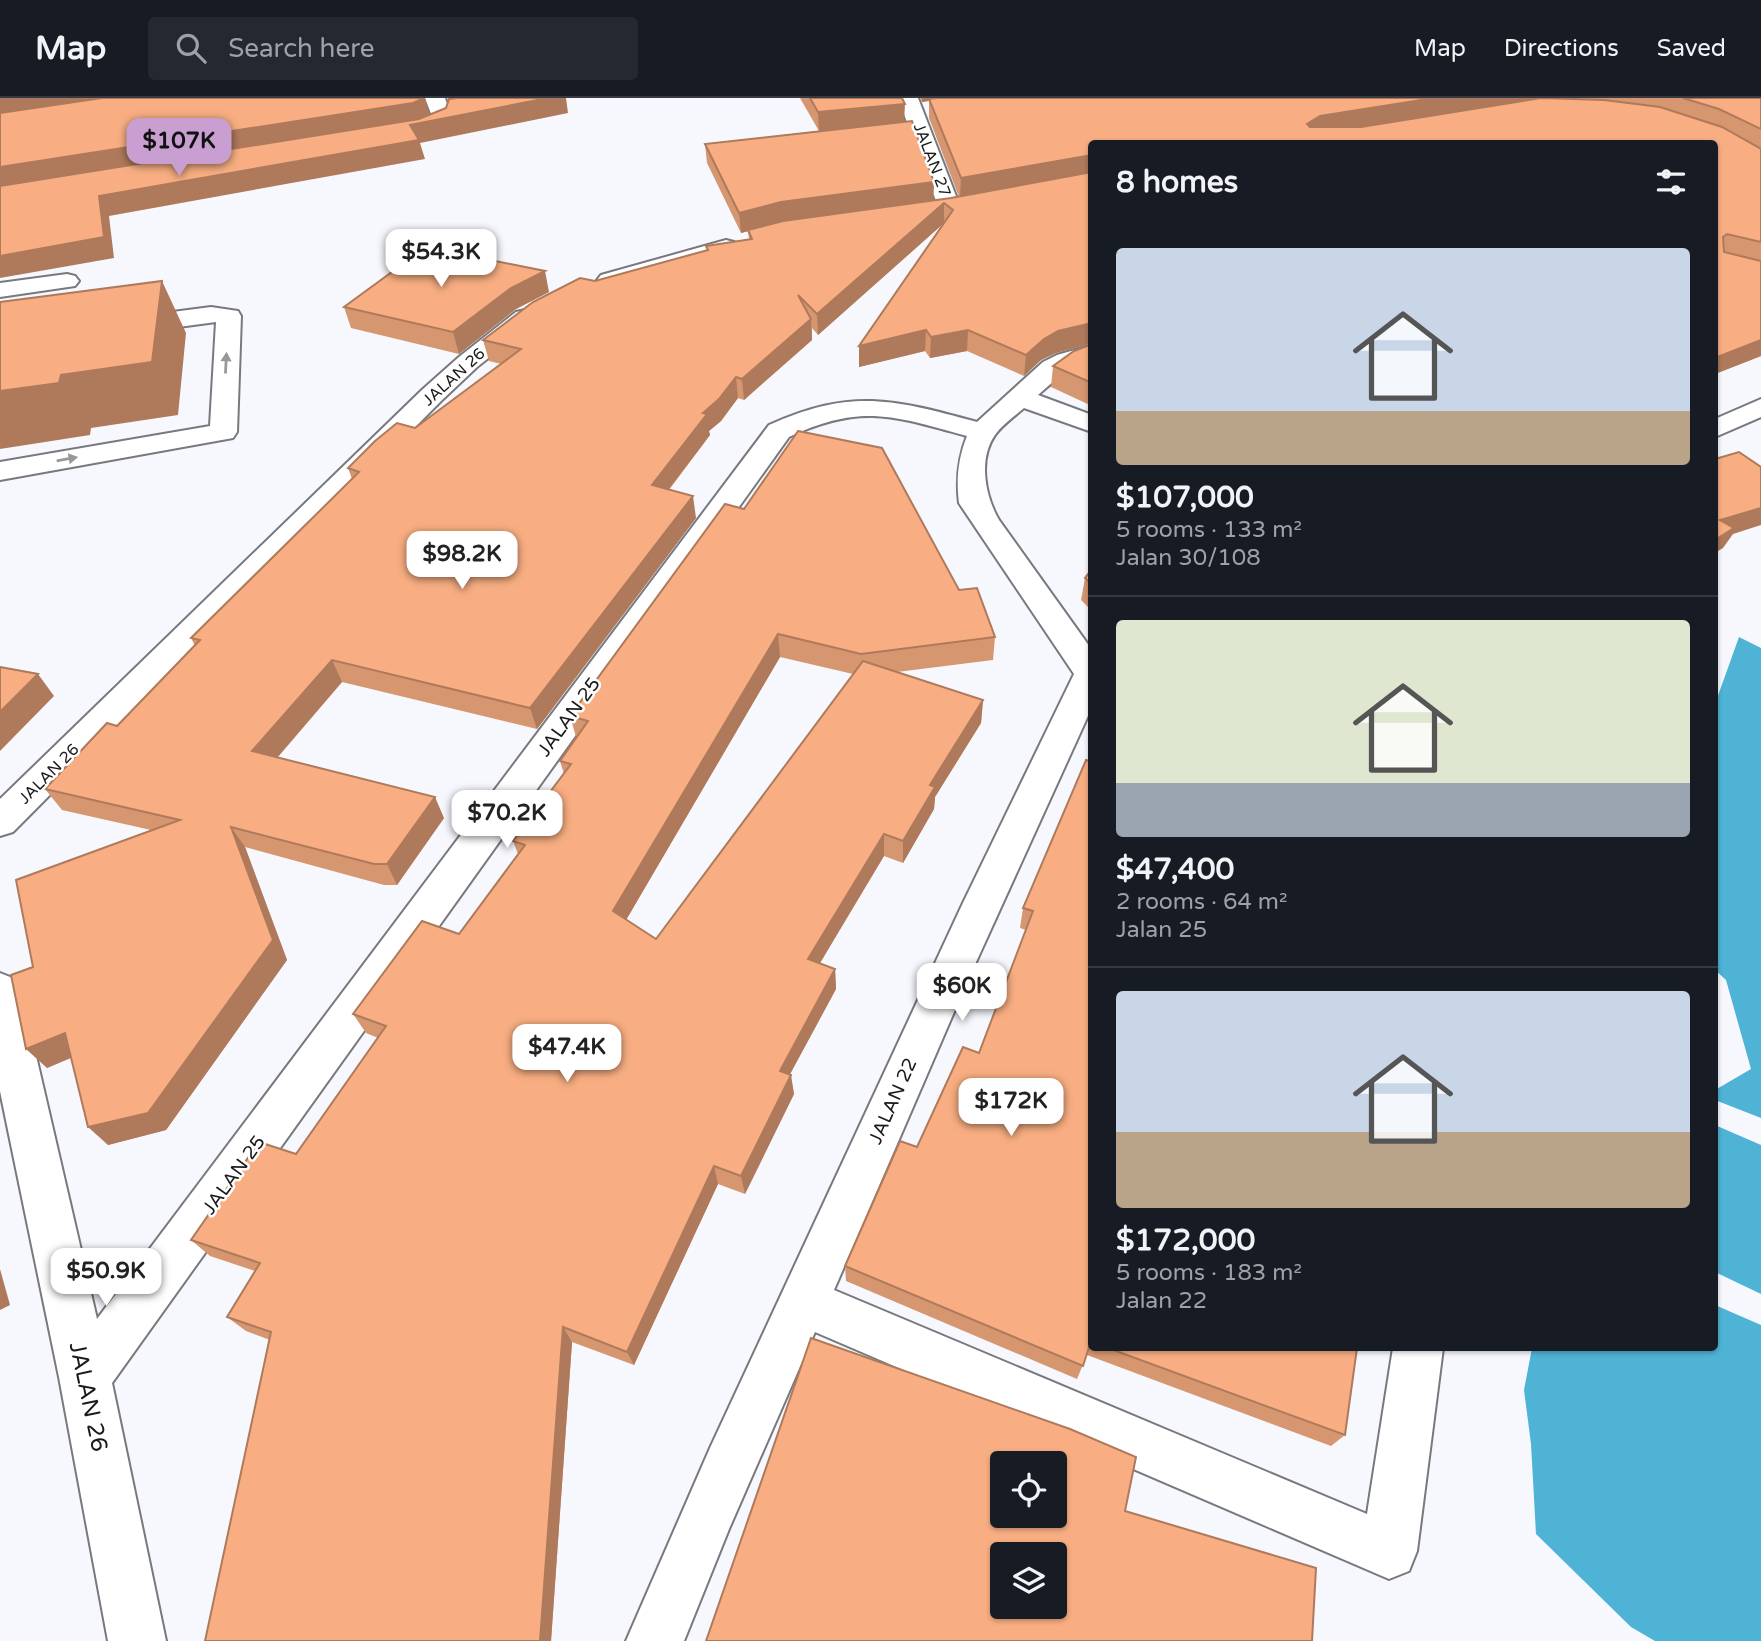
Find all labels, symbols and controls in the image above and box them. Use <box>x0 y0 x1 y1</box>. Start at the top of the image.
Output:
search box <box>148 17 638 80</box>
text: Map <box>35 29 106 68</box>
icon: search <box>172 29 210 67</box>
text: Search here <box>228 33 374 64</box>
text: Map <box>1414 34 1466 63</box>
text: Directions <box>1504 34 1619 63</box>
text: Saved <box>1657 34 1726 63</box>
pin: $107K <box>130 118 228 178</box>
street label: JALAN 27 <box>909 120 955 200</box>
text: $107K <box>143 127 215 155</box>
icon: filters <box>1652 163 1690 201</box>
text: 8 homes <box>1116 164 1238 201</box>
pin: $54.3K <box>384 230 498 289</box>
text: $54.3K <box>402 238 480 266</box>
icon: home <box>1340 293 1466 419</box>
street label: JALAN 26 <box>419 344 489 410</box>
one-way arrow <box>221 351 232 373</box>
one-way arrow <box>56 453 78 464</box>
text: $107,000 <box>1116 479 1254 516</box>
text: 5 rooms · 133 m² <box>1116 516 1302 544</box>
pin: $98.2K <box>405 532 519 591</box>
text: $98.2K <box>423 540 501 568</box>
text: Jalan 30/108 <box>1116 544 1261 572</box>
icon: home <box>1340 665 1466 791</box>
street label: JALAN 25 <box>533 673 605 761</box>
street label: JALAN 26 <box>15 740 83 808</box>
pin: $70.2K <box>450 790 564 850</box>
text: $70.2K <box>468 799 546 827</box>
text: $47,400 <box>1116 851 1234 888</box>
text: 2 rooms · 64 m² <box>1116 888 1287 916</box>
text: Jalan 25 <box>1116 916 1207 944</box>
pin: $60K <box>921 964 1003 1023</box>
text: $60K <box>933 972 991 1000</box>
pin: $47.4K <box>510 1024 624 1084</box>
text: $47.4K <box>528 1033 606 1061</box>
icon: home <box>1340 1036 1466 1162</box>
street label: JALAN 22 <box>864 1055 922 1147</box>
pin: $172K <box>962 1079 1060 1138</box>
text: $172K <box>975 1087 1047 1115</box>
street label: JALAN 25 <box>198 1131 270 1219</box>
text: $172,000 <box>1116 1222 1255 1259</box>
pin: $50.9K <box>49 1248 163 1308</box>
text: $50.9K <box>67 1257 145 1285</box>
text: 5 rooms · 183 m² <box>1116 1259 1302 1287</box>
text: Jalan 22 <box>1116 1287 1207 1315</box>
street label: JALAN 26 <box>63 1340 113 1454</box>
map controls <box>990 1451 1067 1619</box>
button: locate <box>990 1451 1067 1528</box>
button: layers <box>990 1542 1067 1619</box>

